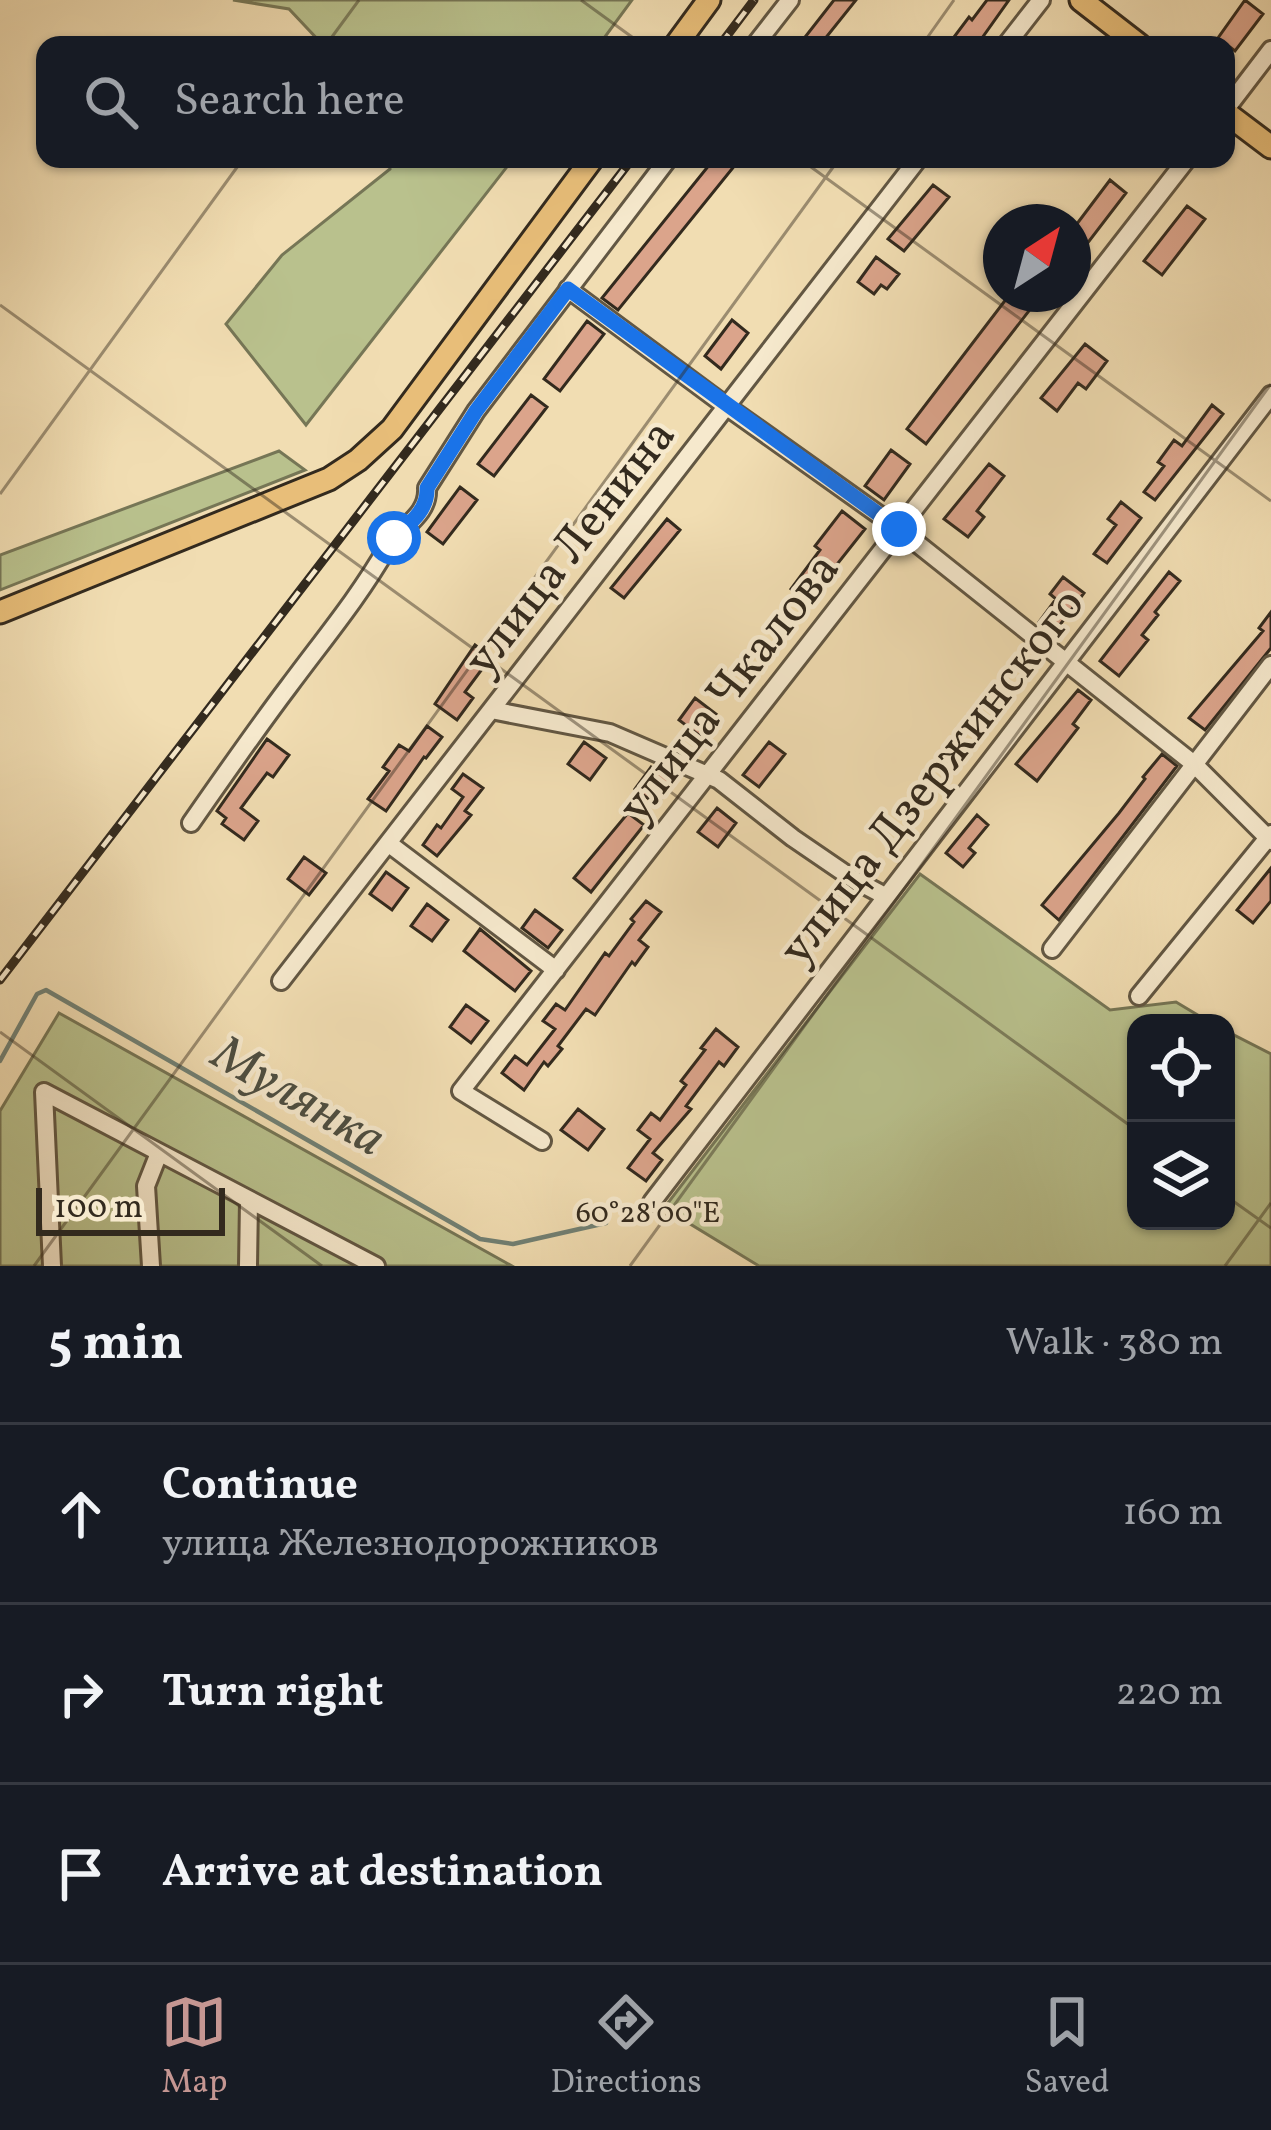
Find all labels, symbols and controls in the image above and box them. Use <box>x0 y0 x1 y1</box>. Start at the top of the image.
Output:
search box <box>36 36 1235 168</box>
icon: search <box>78 69 144 135</box>
text: Search here <box>174 71 405 134</box>
north arrow <box>983 204 1091 312</box>
street label: улица Ленина <box>450 406 693 692</box>
route end <box>872 502 926 556</box>
route start <box>367 511 421 565</box>
street label: улица Чкалова <box>604 540 857 838</box>
street label: улица Дзержинского <box>765 575 1102 981</box>
map controls <box>1127 1014 1235 1230</box>
button: locate <box>1127 1014 1235 1122</box>
water label: Мулянка <box>196 1019 397 1176</box>
button: layers <box>1127 1122 1235 1230</box>
scale bar <box>36 1182 225 1235</box>
text: 100 m <box>54 1186 143 1232</box>
text: 60°28'00"E <box>576 1193 720 1235</box>
text: 5 min <box>48 1309 184 1380</box>
text: Walk · 380 m <box>1005 1317 1223 1371</box>
text: Continue <box>162 1455 358 1518</box>
icon: ahead <box>48 1481 114 1547</box>
text: 160 m <box>1122 1487 1223 1541</box>
text: улица Железнодорожников <box>162 1518 659 1572</box>
icon: right <box>48 1661 114 1727</box>
text: Turn right <box>162 1662 383 1725</box>
text: 220 m <box>1116 1667 1223 1721</box>
icon: arrive <box>48 1841 114 1907</box>
text: Arrive at destination <box>162 1842 603 1905</box>
tab: Map <box>161 1989 228 2107</box>
tab: Directions <box>550 1989 702 2107</box>
tab: Saved <box>1025 1989 1110 2107</box>

